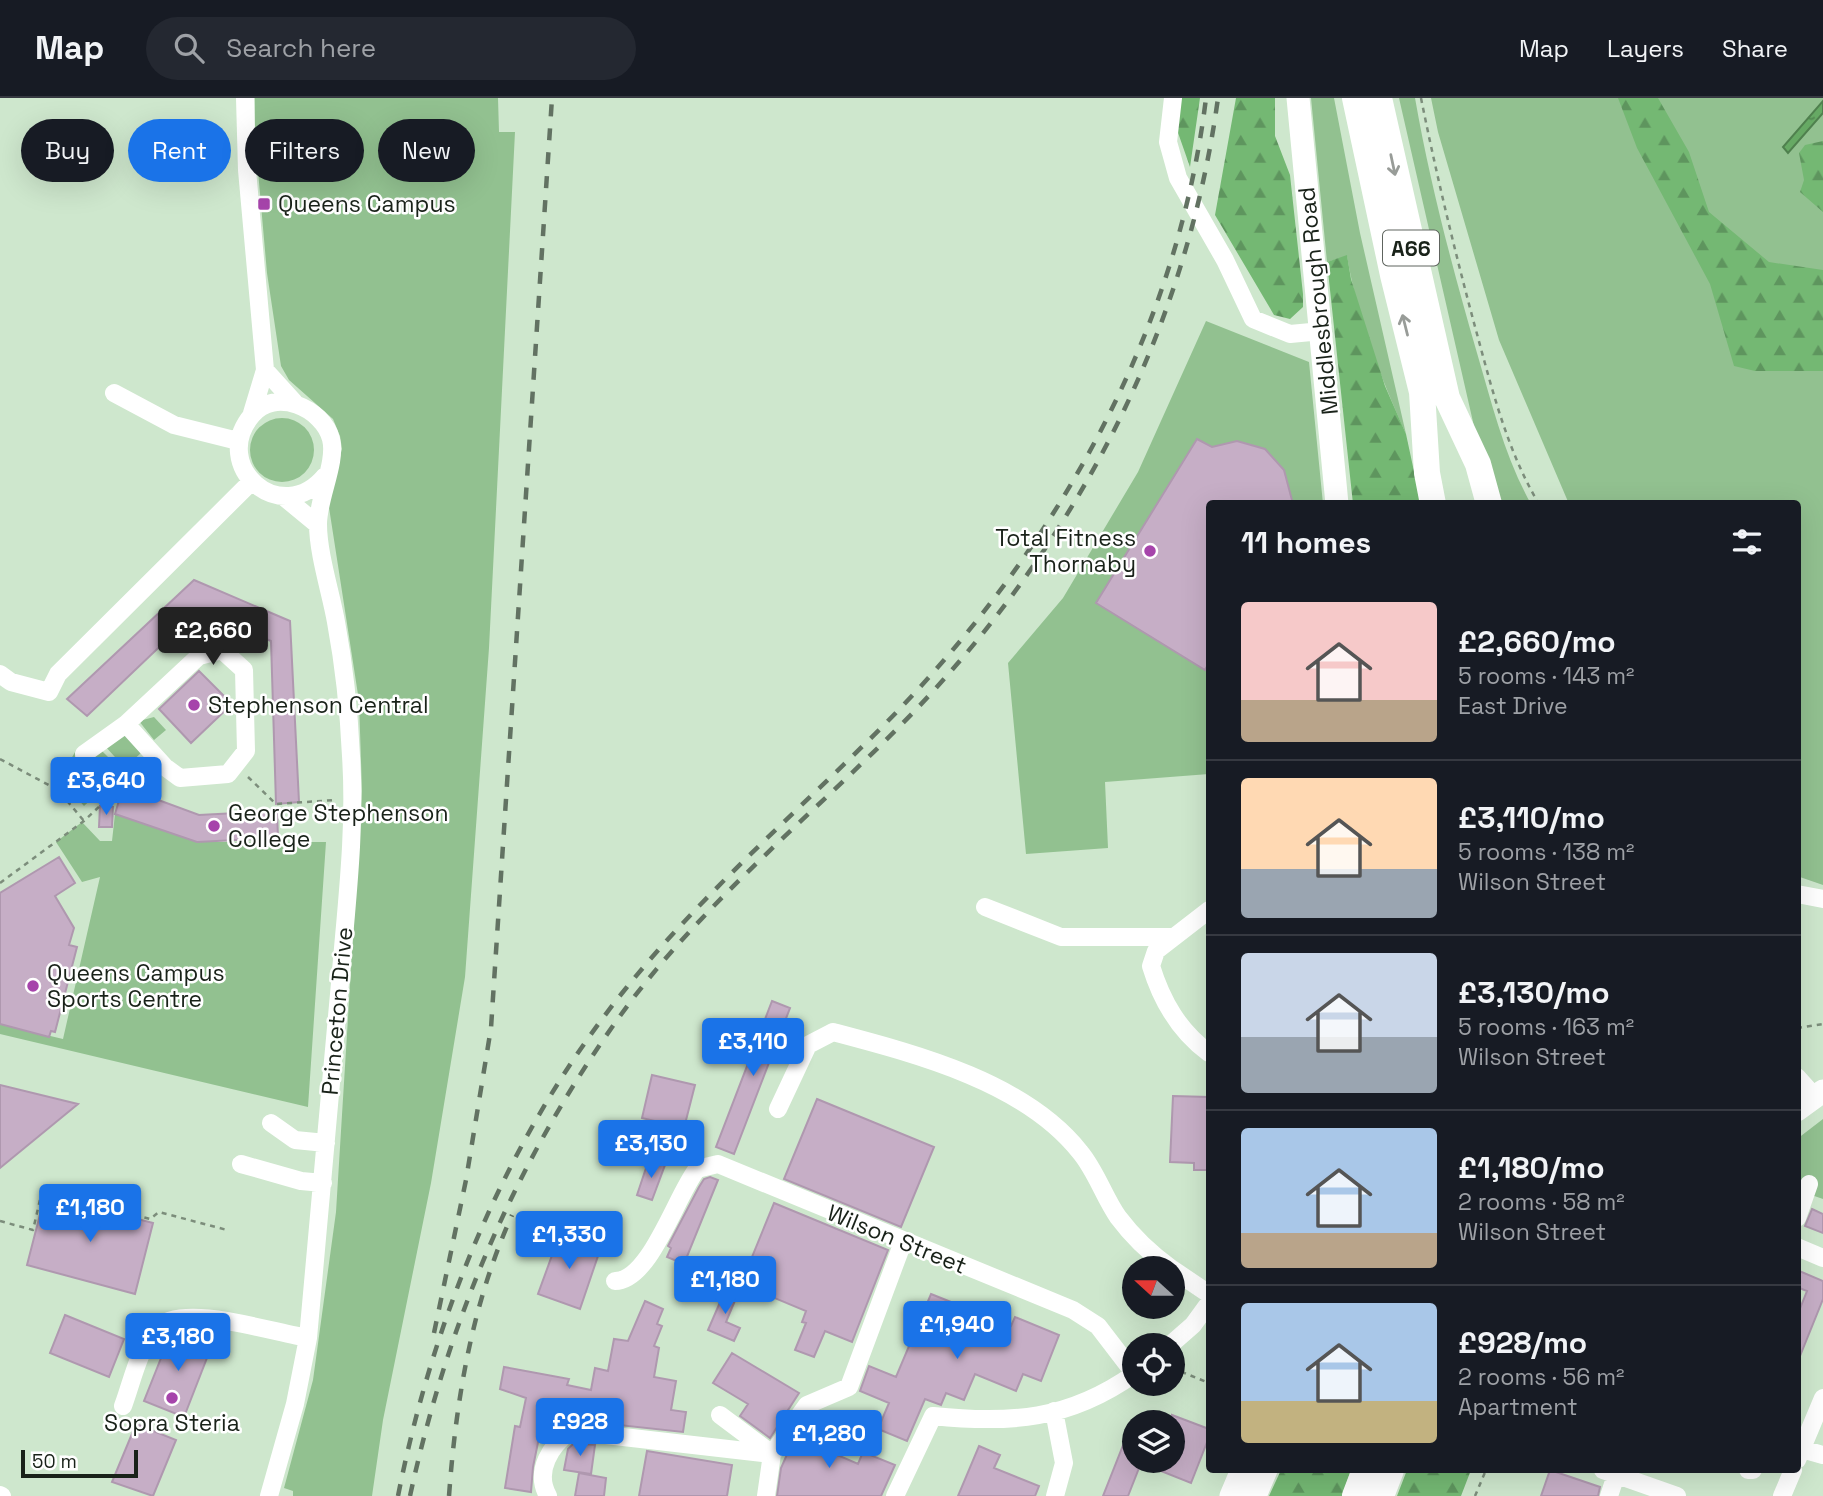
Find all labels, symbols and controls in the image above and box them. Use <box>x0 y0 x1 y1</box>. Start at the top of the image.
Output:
search box <box>146 17 636 80</box>
text: Map <box>35 27 104 69</box>
icon: search <box>170 29 208 67</box>
text: Search here <box>226 31 376 65</box>
text: Map <box>1519 33 1569 64</box>
text: Layers <box>1607 33 1684 64</box>
text: Share <box>1722 33 1788 64</box>
chip: Buy <box>21 119 114 182</box>
chip: Rent <box>128 119 231 182</box>
chip: Filters <box>245 119 364 182</box>
chip: New <box>378 119 475 182</box>
one-way arrow <box>1386 153 1400 176</box>
street label: Middlesbrough Road <box>1291 185 1345 417</box>
place label: Queens Campus <box>278 189 456 219</box>
marker: Queens Campus <box>256 196 272 212</box>
road number: A66 <box>1383 230 1439 266</box>
one-way arrow <box>1398 315 1411 337</box>
place label: Total Fitness Thornaby <box>995 523 1136 579</box>
text: 11 homes <box>1241 523 1371 562</box>
icon: filters <box>1728 523 1766 561</box>
marker: Total Fitness Thornaby <box>1142 543 1158 559</box>
pin: £2,660 <box>156 608 270 667</box>
text: £2,660 <box>174 615 252 645</box>
text: £2,660/mo <box>1458 622 1616 661</box>
icon: home <box>1297 630 1381 714</box>
text: 5 rooms · 143 m² <box>1458 661 1634 691</box>
place label: Stephenson Central <box>208 690 429 720</box>
text: East Drive <box>1458 691 1568 721</box>
marker: Stephenson Central <box>186 697 202 713</box>
pin: £3,640 <box>49 758 163 817</box>
text: £3,640 <box>67 765 145 795</box>
place label: George Stephenson College <box>228 798 449 854</box>
text: £3,110/mo <box>1458 798 1605 837</box>
icon: home <box>1297 806 1381 890</box>
marker: George Stephenson College <box>206 818 222 834</box>
text: 5 rooms · 138 m² <box>1458 837 1634 867</box>
text: Wilson Street <box>1458 867 1606 897</box>
street label: Princeton Drive <box>315 926 359 1096</box>
place label: Queens Campus Sports Centre <box>47 958 225 1014</box>
text: £3,130/mo <box>1458 973 1610 1012</box>
marker: Queens Campus Sports Centre <box>25 978 41 994</box>
icon: home <box>1297 981 1381 1065</box>
text: 5 rooms · 163 m² <box>1458 1012 1634 1042</box>
pin: £3,110 <box>696 1018 810 1078</box>
text: £3,110 <box>718 1026 788 1056</box>
text: Wilson Street <box>1458 1042 1606 1072</box>
pin: £3,130 <box>594 1121 708 1180</box>
text: £3,130 <box>614 1128 688 1158</box>
text: £1,180/mo <box>1458 1148 1605 1187</box>
icon: home <box>1297 1156 1381 1240</box>
pin: £1,180 <box>33 1184 147 1244</box>
text: 2 rooms · 58 m² <box>1458 1187 1625 1217</box>
text: £1,180 <box>55 1192 125 1222</box>
street label: Wilson Street <box>823 1197 971 1281</box>
pin: £1,330 <box>512 1212 626 1271</box>
text: Wilson Street <box>1458 1217 1606 1247</box>
text: £1,330 <box>532 1219 606 1249</box>
pin: £1,180 <box>668 1256 782 1316</box>
north arrow <box>1122 1256 1185 1320</box>
map controls <box>1122 1256 1185 1473</box>
text: £1,180 <box>690 1264 760 1294</box>
pin: £1,940 <box>900 1302 1014 1361</box>
text: £1,940 <box>919 1309 995 1339</box>
pin: £3,180 <box>121 1314 235 1373</box>
text: £3,180 <box>141 1321 215 1351</box>
text: £928/mo <box>1458 1323 1587 1362</box>
icon: home <box>1297 1331 1381 1415</box>
button: locate <box>1122 1333 1185 1396</box>
text: 2 rooms · 56 m² <box>1458 1362 1624 1392</box>
marker: Sopra Steria <box>164 1390 180 1406</box>
text: Apartment <box>1458 1392 1578 1422</box>
pin: £928 <box>539 1398 621 1458</box>
text: £928 <box>552 1406 608 1436</box>
place label: Sopra Steria <box>104 1408 240 1438</box>
pin: £1,280 <box>772 1410 886 1470</box>
button: layers <box>1122 1410 1185 1473</box>
text: £1,280 <box>792 1418 866 1448</box>
scale bar <box>21 1447 138 1479</box>
text: 50 m <box>32 1449 77 1474</box>

